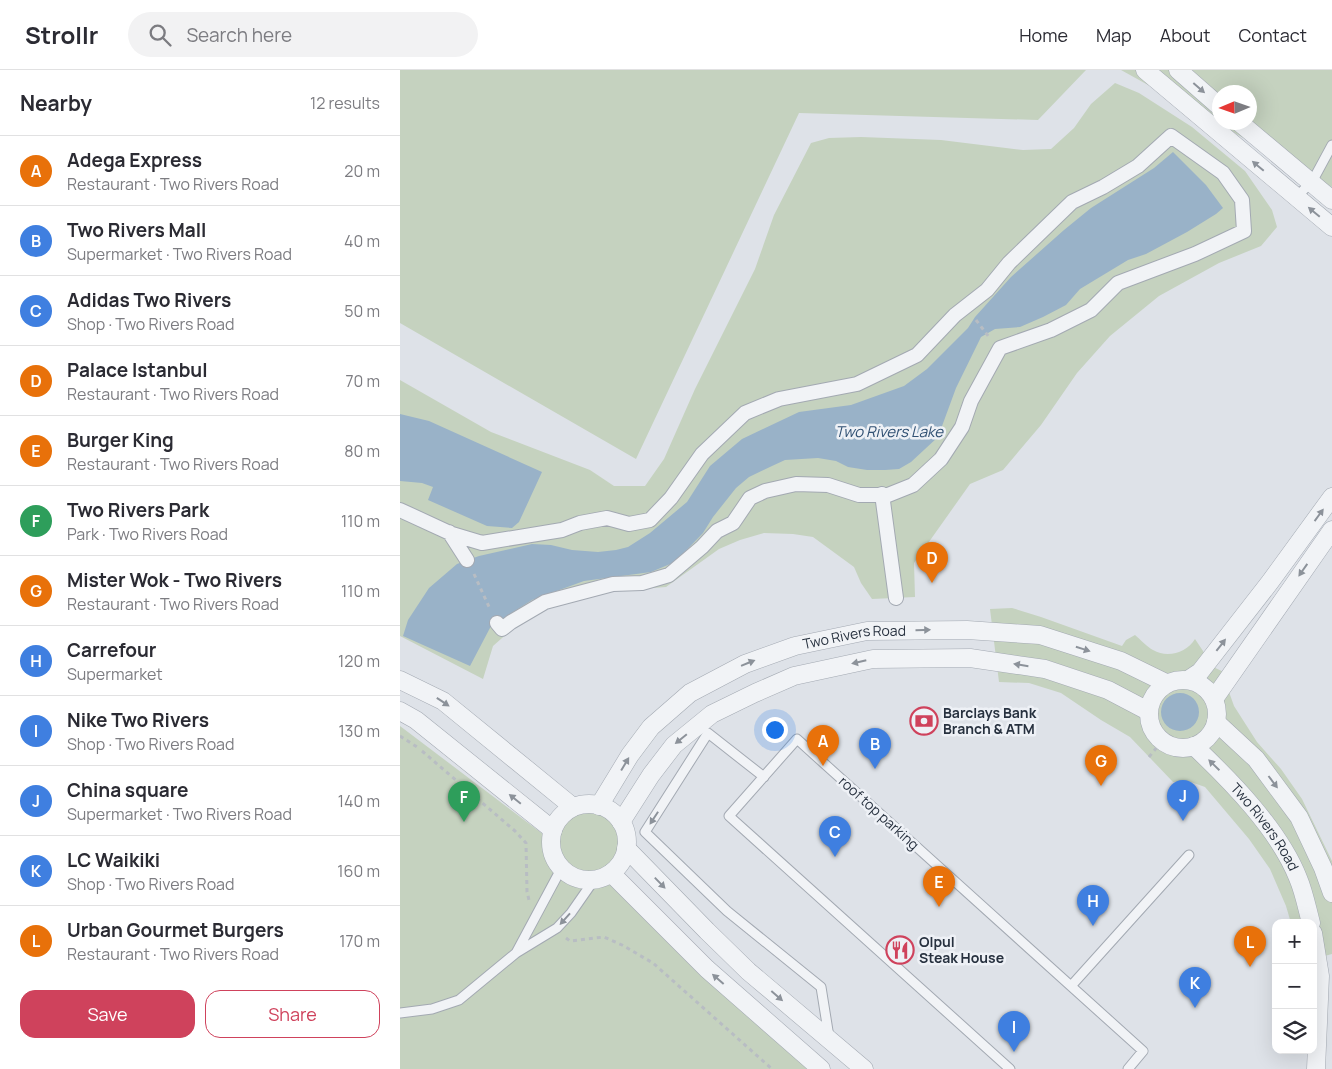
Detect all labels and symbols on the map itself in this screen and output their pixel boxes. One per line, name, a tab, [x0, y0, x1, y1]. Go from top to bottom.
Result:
one-way arrow	[1192, 82, 1205, 93]
north arrow	[1212, 85, 1257, 130]
one-way arrow	[1252, 160, 1265, 171]
one-way arrow	[1308, 207, 1321, 218]
water label: Two Rivers Lake	[835, 421, 944, 442]
one-way arrow	[1314, 508, 1324, 522]
pin: D	[916, 542, 948, 583]
one-way arrow	[1298, 563, 1308, 576]
street label: Two Rivers Road	[801, 621, 906, 653]
one-way arrow	[915, 626, 931, 634]
one-way arrow	[1216, 639, 1227, 652]
one-way arrow	[1076, 645, 1091, 653]
one-way arrow	[852, 658, 867, 666]
one-way arrow	[741, 659, 755, 667]
one-way arrow	[1013, 661, 1029, 669]
one-way arrow	[436, 697, 450, 707]
place label: Barclays Bank Branch & ATM	[943, 703, 1037, 738]
bank icon: Barclays Bank Branch & ATM	[909, 706, 939, 736]
your location	[762, 717, 788, 743]
pin: A	[807, 725, 839, 766]
pin: B	[859, 728, 891, 769]
one-way arrow	[675, 734, 688, 745]
pin: G	[1085, 745, 1117, 786]
one-way arrow	[620, 757, 629, 770]
one-way arrow	[1208, 759, 1220, 771]
street label: roof top parking	[835, 771, 924, 854]
one-way arrow	[1268, 775, 1278, 789]
street label: Two Rivers Road	[1227, 779, 1303, 874]
pin: J	[1167, 780, 1199, 821]
pin: F	[448, 781, 480, 822]
one-way arrow	[508, 794, 521, 805]
one-way arrow	[649, 811, 659, 824]
pin: C	[819, 816, 851, 857]
pin: E	[923, 866, 955, 907]
one-way arrow	[654, 876, 666, 888]
pin: H	[1077, 885, 1109, 926]
one-way arrow	[560, 913, 571, 926]
pin: L	[1234, 926, 1266, 967]
place label: Olpul Steak House	[919, 932, 1004, 967]
restaurant icon: Olpul Steak House	[885, 935, 915, 965]
pin: K	[1179, 967, 1211, 1008]
one-way arrow	[712, 974, 724, 985]
one-way arrow	[770, 990, 783, 1001]
pin: I	[998, 1011, 1030, 1052]

